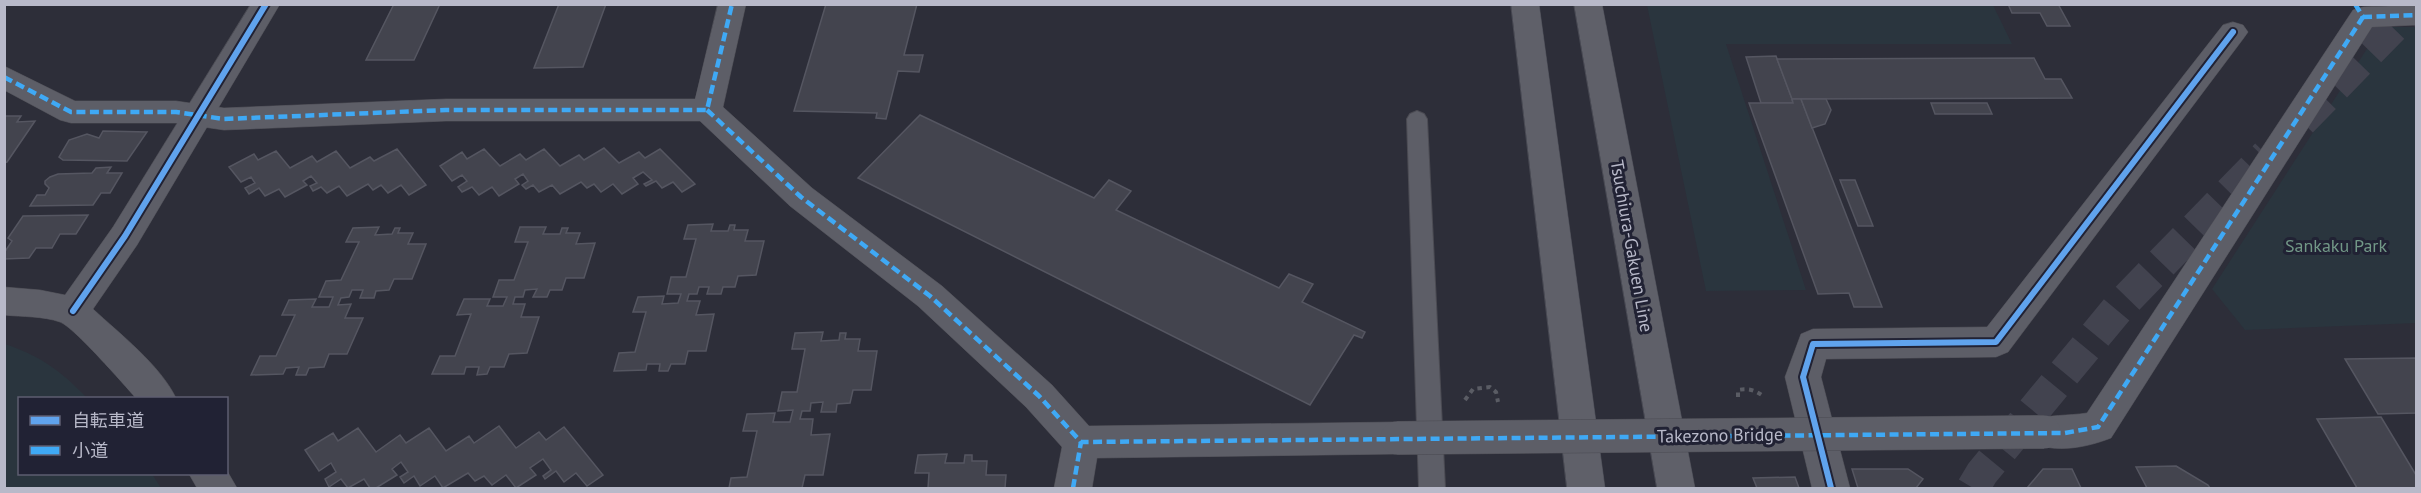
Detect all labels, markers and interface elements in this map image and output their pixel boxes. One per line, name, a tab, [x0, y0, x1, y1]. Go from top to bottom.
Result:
street label: Tsuchiura-Gakuen Line	[1606, 158, 1658, 334]
park label: Sankaku Park	[2285, 234, 2387, 257]
legend	[18, 397, 228, 475]
text: 自転車道	[72, 409, 144, 432]
street label: Takezono Bridge	[1657, 422, 1783, 448]
text: 小道	[72, 439, 108, 462]

